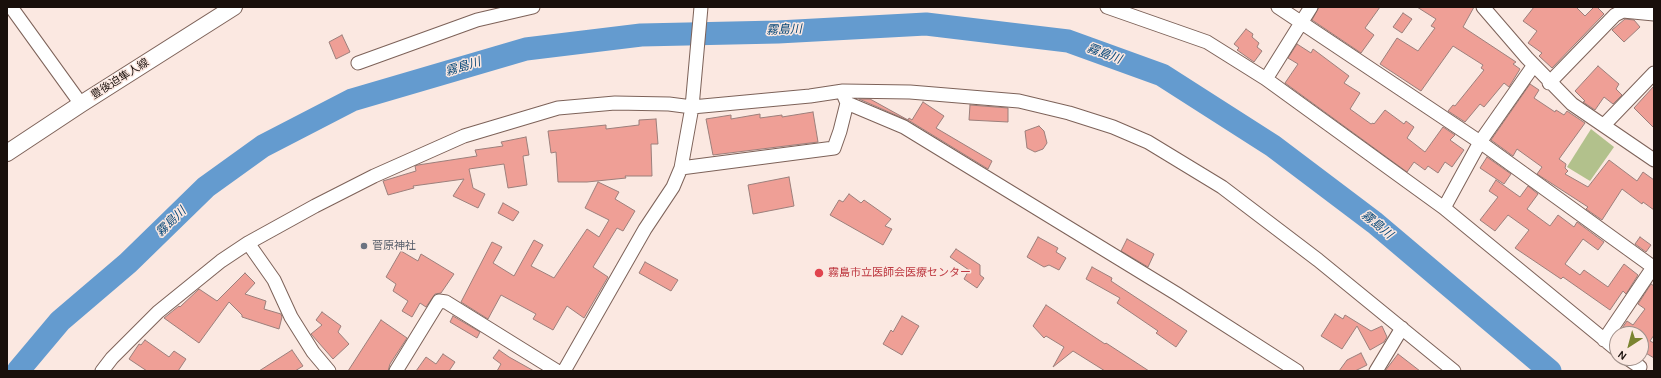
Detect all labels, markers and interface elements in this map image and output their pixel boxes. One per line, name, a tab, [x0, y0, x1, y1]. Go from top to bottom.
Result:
water label: 霧島川	[766, 22, 802, 38]
water label: 霧島川	[1085, 41, 1123, 67]
water label: 霧島川	[444, 55, 482, 79]
street label: 豊後迫隼人線	[89, 56, 151, 102]
water label: 霧島川	[153, 204, 189, 240]
water label: 霧島川	[1358, 208, 1396, 242]
place label: 菅原神社	[372, 239, 416, 253]
marker: 菅原神社	[359, 241, 369, 251]
place label: 霧島市立医師会医療センター	[828, 266, 971, 280]
marker: 霧島市立医師会医療センター	[813, 267, 825, 279]
north arrow	[1609, 326, 1649, 366]
text: N	[1615, 348, 1629, 363]

